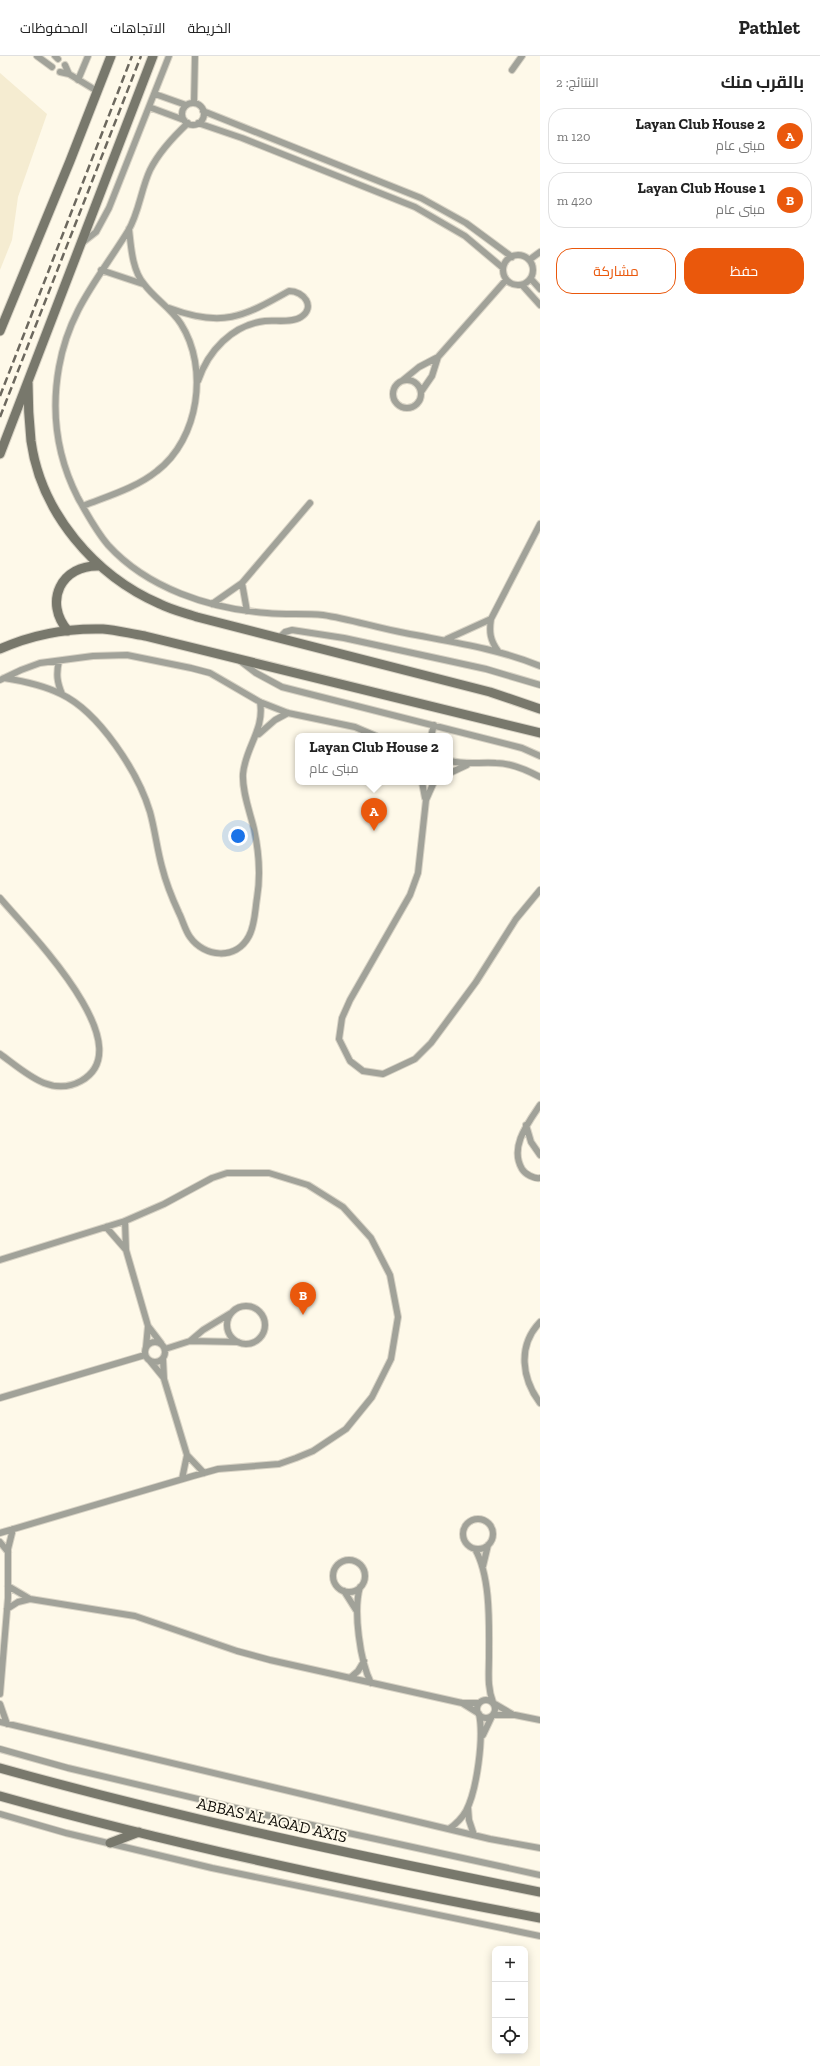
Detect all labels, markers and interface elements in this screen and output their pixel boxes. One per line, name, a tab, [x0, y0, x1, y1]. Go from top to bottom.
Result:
text: Pathlet	[738, 16, 800, 39]
text: المحفوظات	[20, 20, 88, 37]
text: الاتجاهات	[110, 20, 166, 37]
text: الخريطة	[188, 20, 231, 37]
text: بالقرب منك	[721, 72, 804, 92]
text: النتائج: 2	[556, 75, 599, 90]
text: Layan Club House 2	[636, 115, 765, 133]
text: 120 m	[557, 129, 590, 144]
text: A	[786, 129, 794, 144]
text: مبنى عام	[716, 138, 765, 153]
text: Layan Club House 1	[638, 179, 765, 197]
text: 420 m	[557, 193, 592, 208]
text: B	[786, 193, 794, 208]
text: مبنى عام	[716, 202, 765, 217]
button: مشاركة	[556, 248, 676, 294]
button: حفظ	[684, 248, 804, 294]
popup	[295, 733, 453, 785]
text: Layan Club House 2	[309, 738, 439, 756]
text: مبنى عام	[309, 761, 359, 776]
pin: A	[361, 798, 387, 831]
your location	[228, 826, 248, 846]
pin: B	[290, 1282, 316, 1315]
street label: ABBAS AL AQAD AXIS	[195, 1793, 349, 1847]
map controls	[492, 1946, 528, 2054]
button: +	[492, 1946, 528, 1982]
button: −	[492, 1982, 528, 2018]
button: locate	[492, 2018, 528, 2054]

